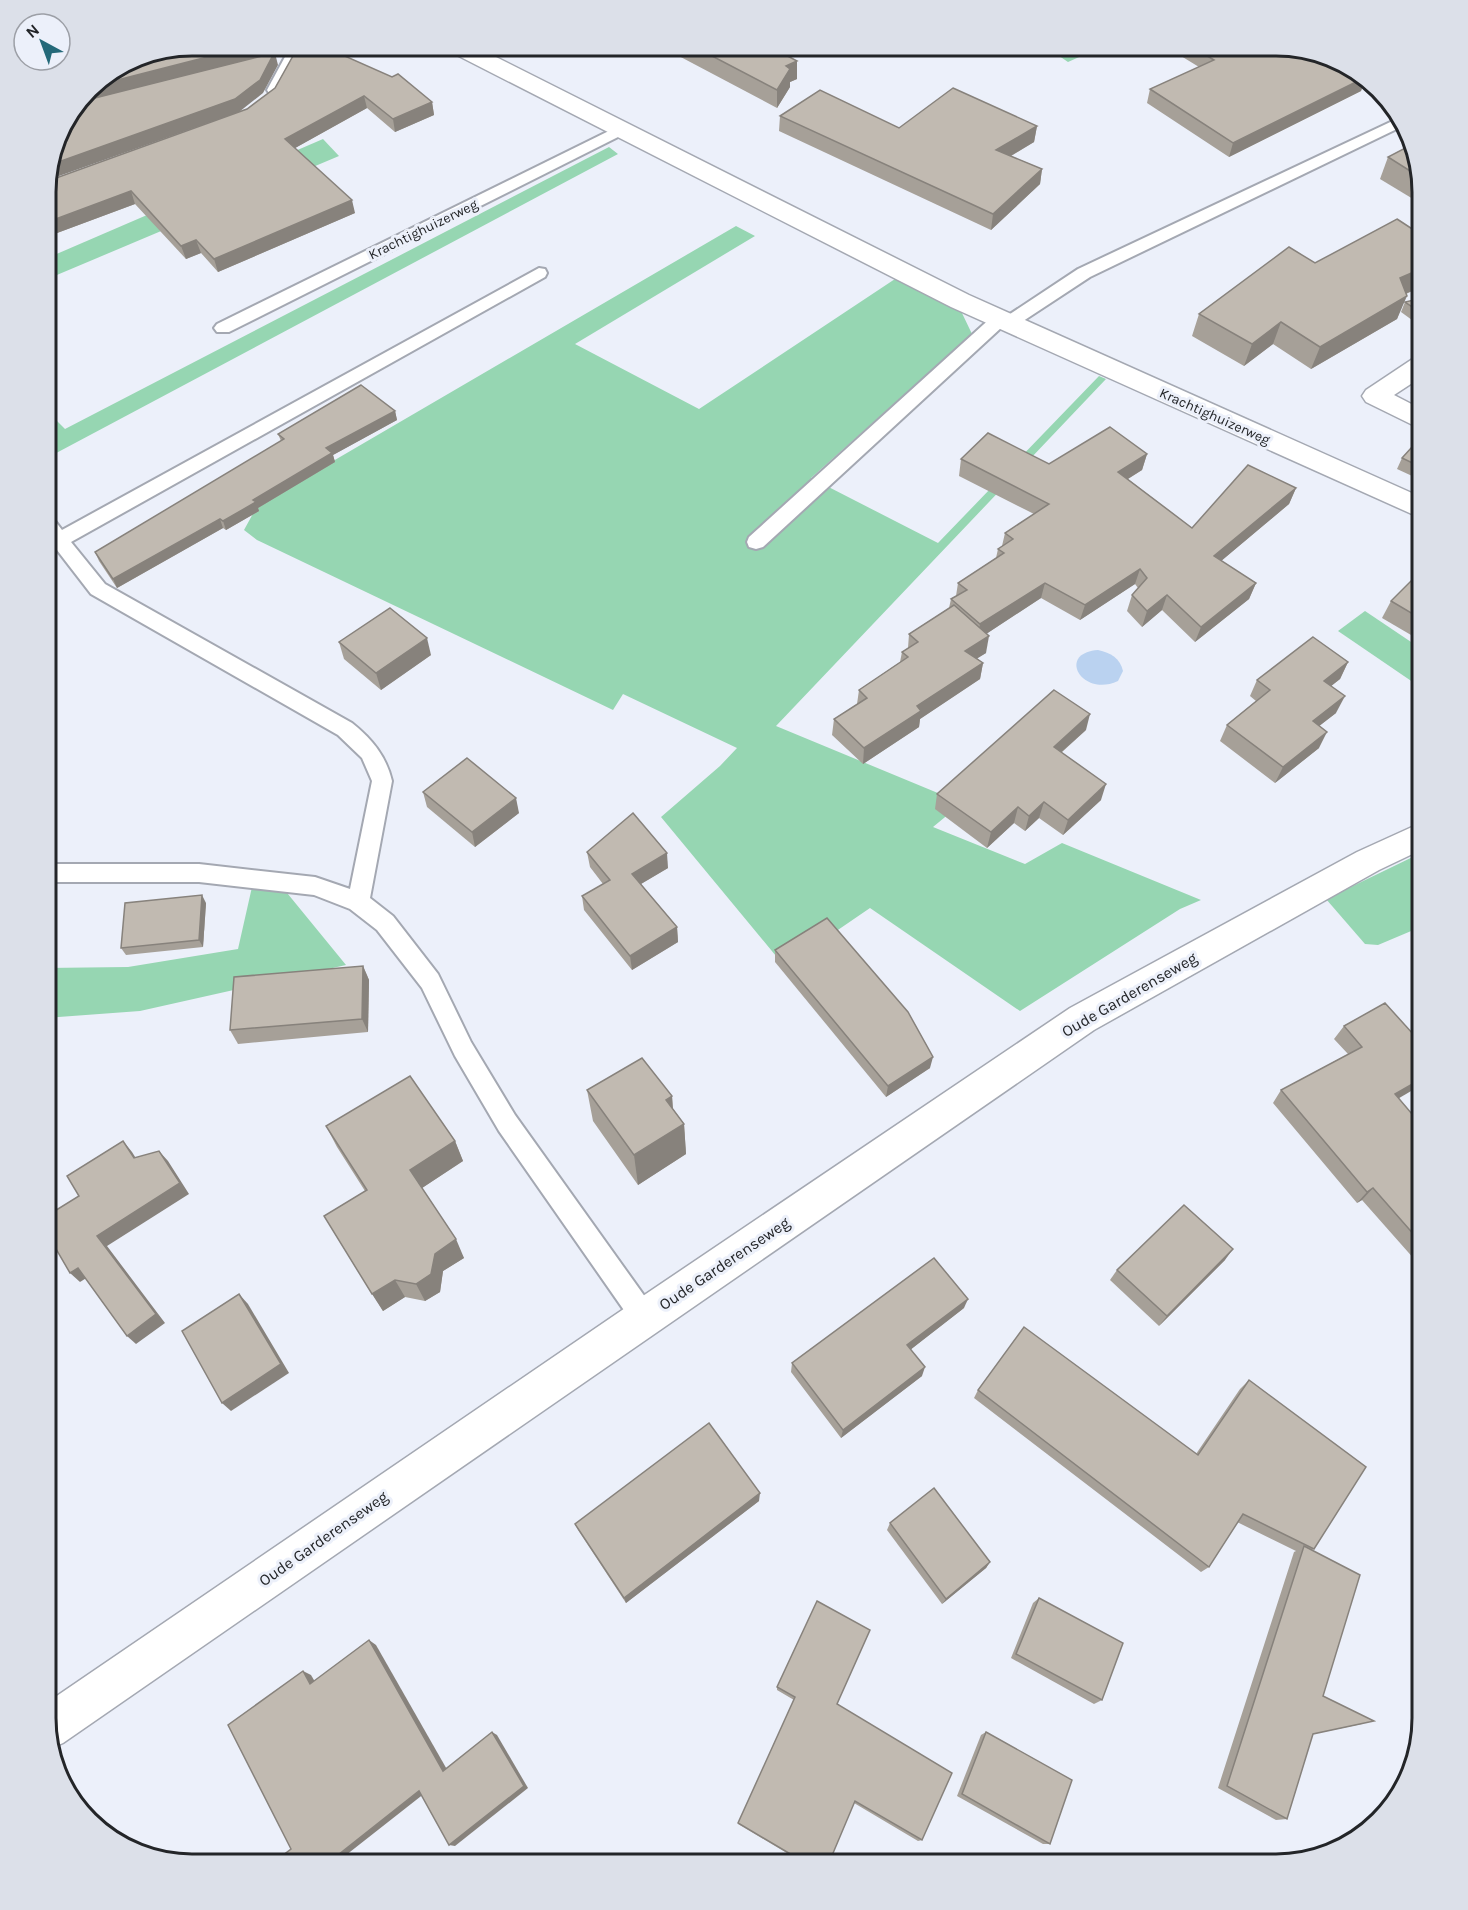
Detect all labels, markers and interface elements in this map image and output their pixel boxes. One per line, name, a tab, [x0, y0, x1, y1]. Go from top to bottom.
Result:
north arrow	[12, 12, 72, 72]
text: N	[22, 20, 43, 42]
street label: Krachtighuizerweg	[366, 196, 481, 263]
street label: Krachtighuizerweg	[1157, 384, 1273, 449]
street label: Oude Garderenseweg	[1058, 948, 1200, 1041]
street label: Oude Garderenseweg	[655, 1213, 793, 1314]
street label: Oude Garderenseweg	[255, 1487, 391, 1590]

